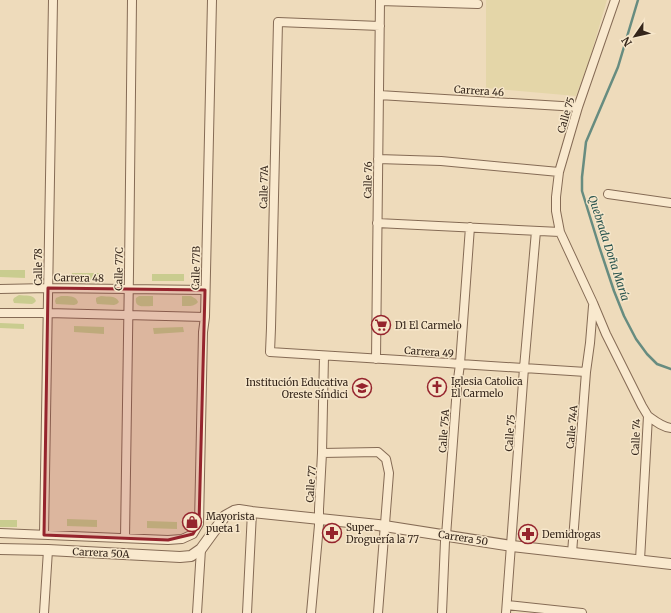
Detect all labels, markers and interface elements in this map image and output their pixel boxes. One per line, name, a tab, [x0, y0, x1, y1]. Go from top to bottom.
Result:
north arrow	[615, 16, 655, 56]
text: N	[618, 34, 635, 49]
street label: Carrera 46	[453, 83, 505, 99]
street label: Calle 75	[554, 95, 578, 135]
street label: Calle 76	[361, 161, 375, 199]
street label: Calle 77A	[257, 164, 271, 209]
water label: Quebrada Doña María	[585, 193, 633, 303]
street label: Calle 77B	[189, 246, 203, 290]
street label: Calle 77C	[112, 247, 126, 291]
street label: Calle 78	[32, 248, 45, 286]
street label: Carrera 48	[54, 271, 104, 285]
supermarket icon: D1 El Carmelo	[370, 314, 392, 336]
place label: D1 El Carmelo	[395, 319, 462, 332]
street label: Carrera 49	[404, 344, 454, 360]
place label: Iglesia Catolica El Carmelo	[451, 375, 523, 400]
place label: Institución Educativa Oreste Síndici	[246, 376, 349, 401]
church icon: Iglesia Catolica El Carmelo	[426, 376, 448, 398]
school or university icon: Institución Educativa Oreste Síndici	[351, 377, 373, 399]
street label: Calle 74A	[564, 404, 580, 449]
street label: Calle 75A	[436, 408, 452, 453]
street label: Calle 75	[502, 414, 518, 452]
street label: Calle 74	[629, 418, 643, 456]
street label: Calle 77	[303, 465, 319, 503]
place label: Mayorista pueta 1	[206, 510, 255, 535]
shop icon: Mayorista pueta 1	[181, 511, 203, 533]
place label: Super Droguería la 77	[346, 521, 419, 546]
pharmacy icon: Super Droguería la 77	[321, 522, 343, 544]
pharmacy icon: Demidrogas	[517, 523, 539, 545]
street label: Carrera 50	[437, 528, 489, 548]
place label: Demidrogas	[542, 528, 601, 541]
street label: Carrera 50A	[72, 545, 131, 561]

